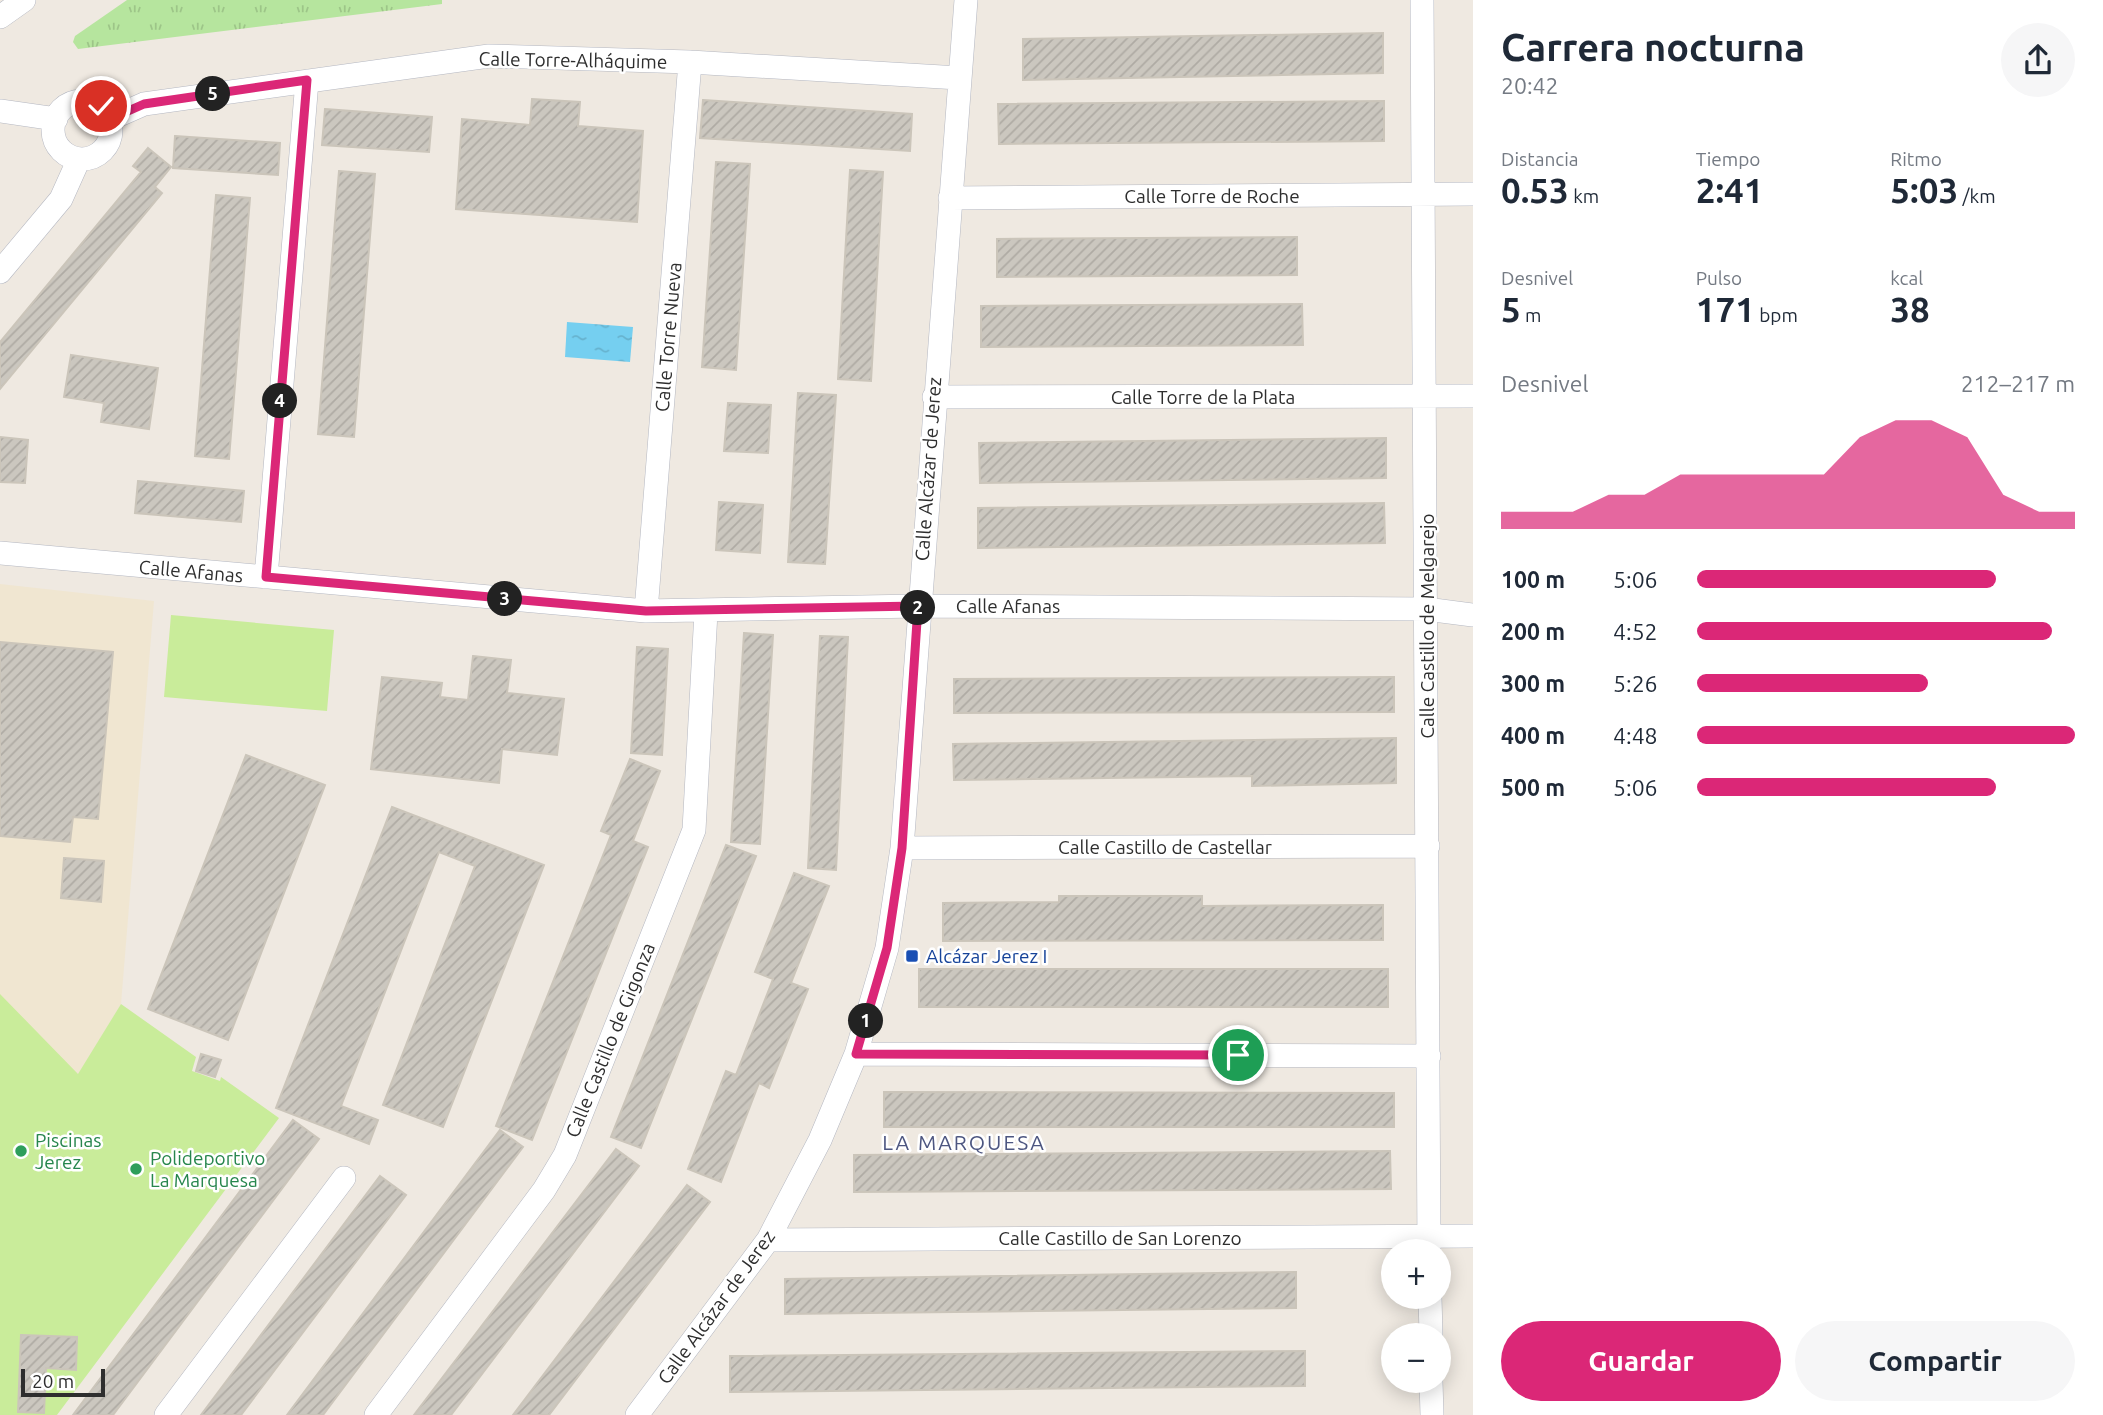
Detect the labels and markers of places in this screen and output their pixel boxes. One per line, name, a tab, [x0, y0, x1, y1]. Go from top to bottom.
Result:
pin	[71, 76, 131, 136]
pin: 5	[196, 76, 230, 112]
pin: 4	[262, 384, 298, 418]
pin: 3	[488, 582, 522, 616]
pin: 2	[900, 590, 936, 626]
place label: Alcázar Jerez I	[926, 945, 1047, 967]
marker: Alcázar Jerez I	[904, 948, 920, 964]
pin: 1	[848, 1004, 884, 1038]
pin	[1208, 1025, 1268, 1085]
place label: Piscinas Jerez	[35, 1129, 102, 1173]
marker: Piscinas Jerez	[13, 1143, 29, 1159]
place label: Polideportivo La Marquesa	[150, 1147, 265, 1191]
marker: Polideportivo La Marquesa	[128, 1161, 144, 1177]

